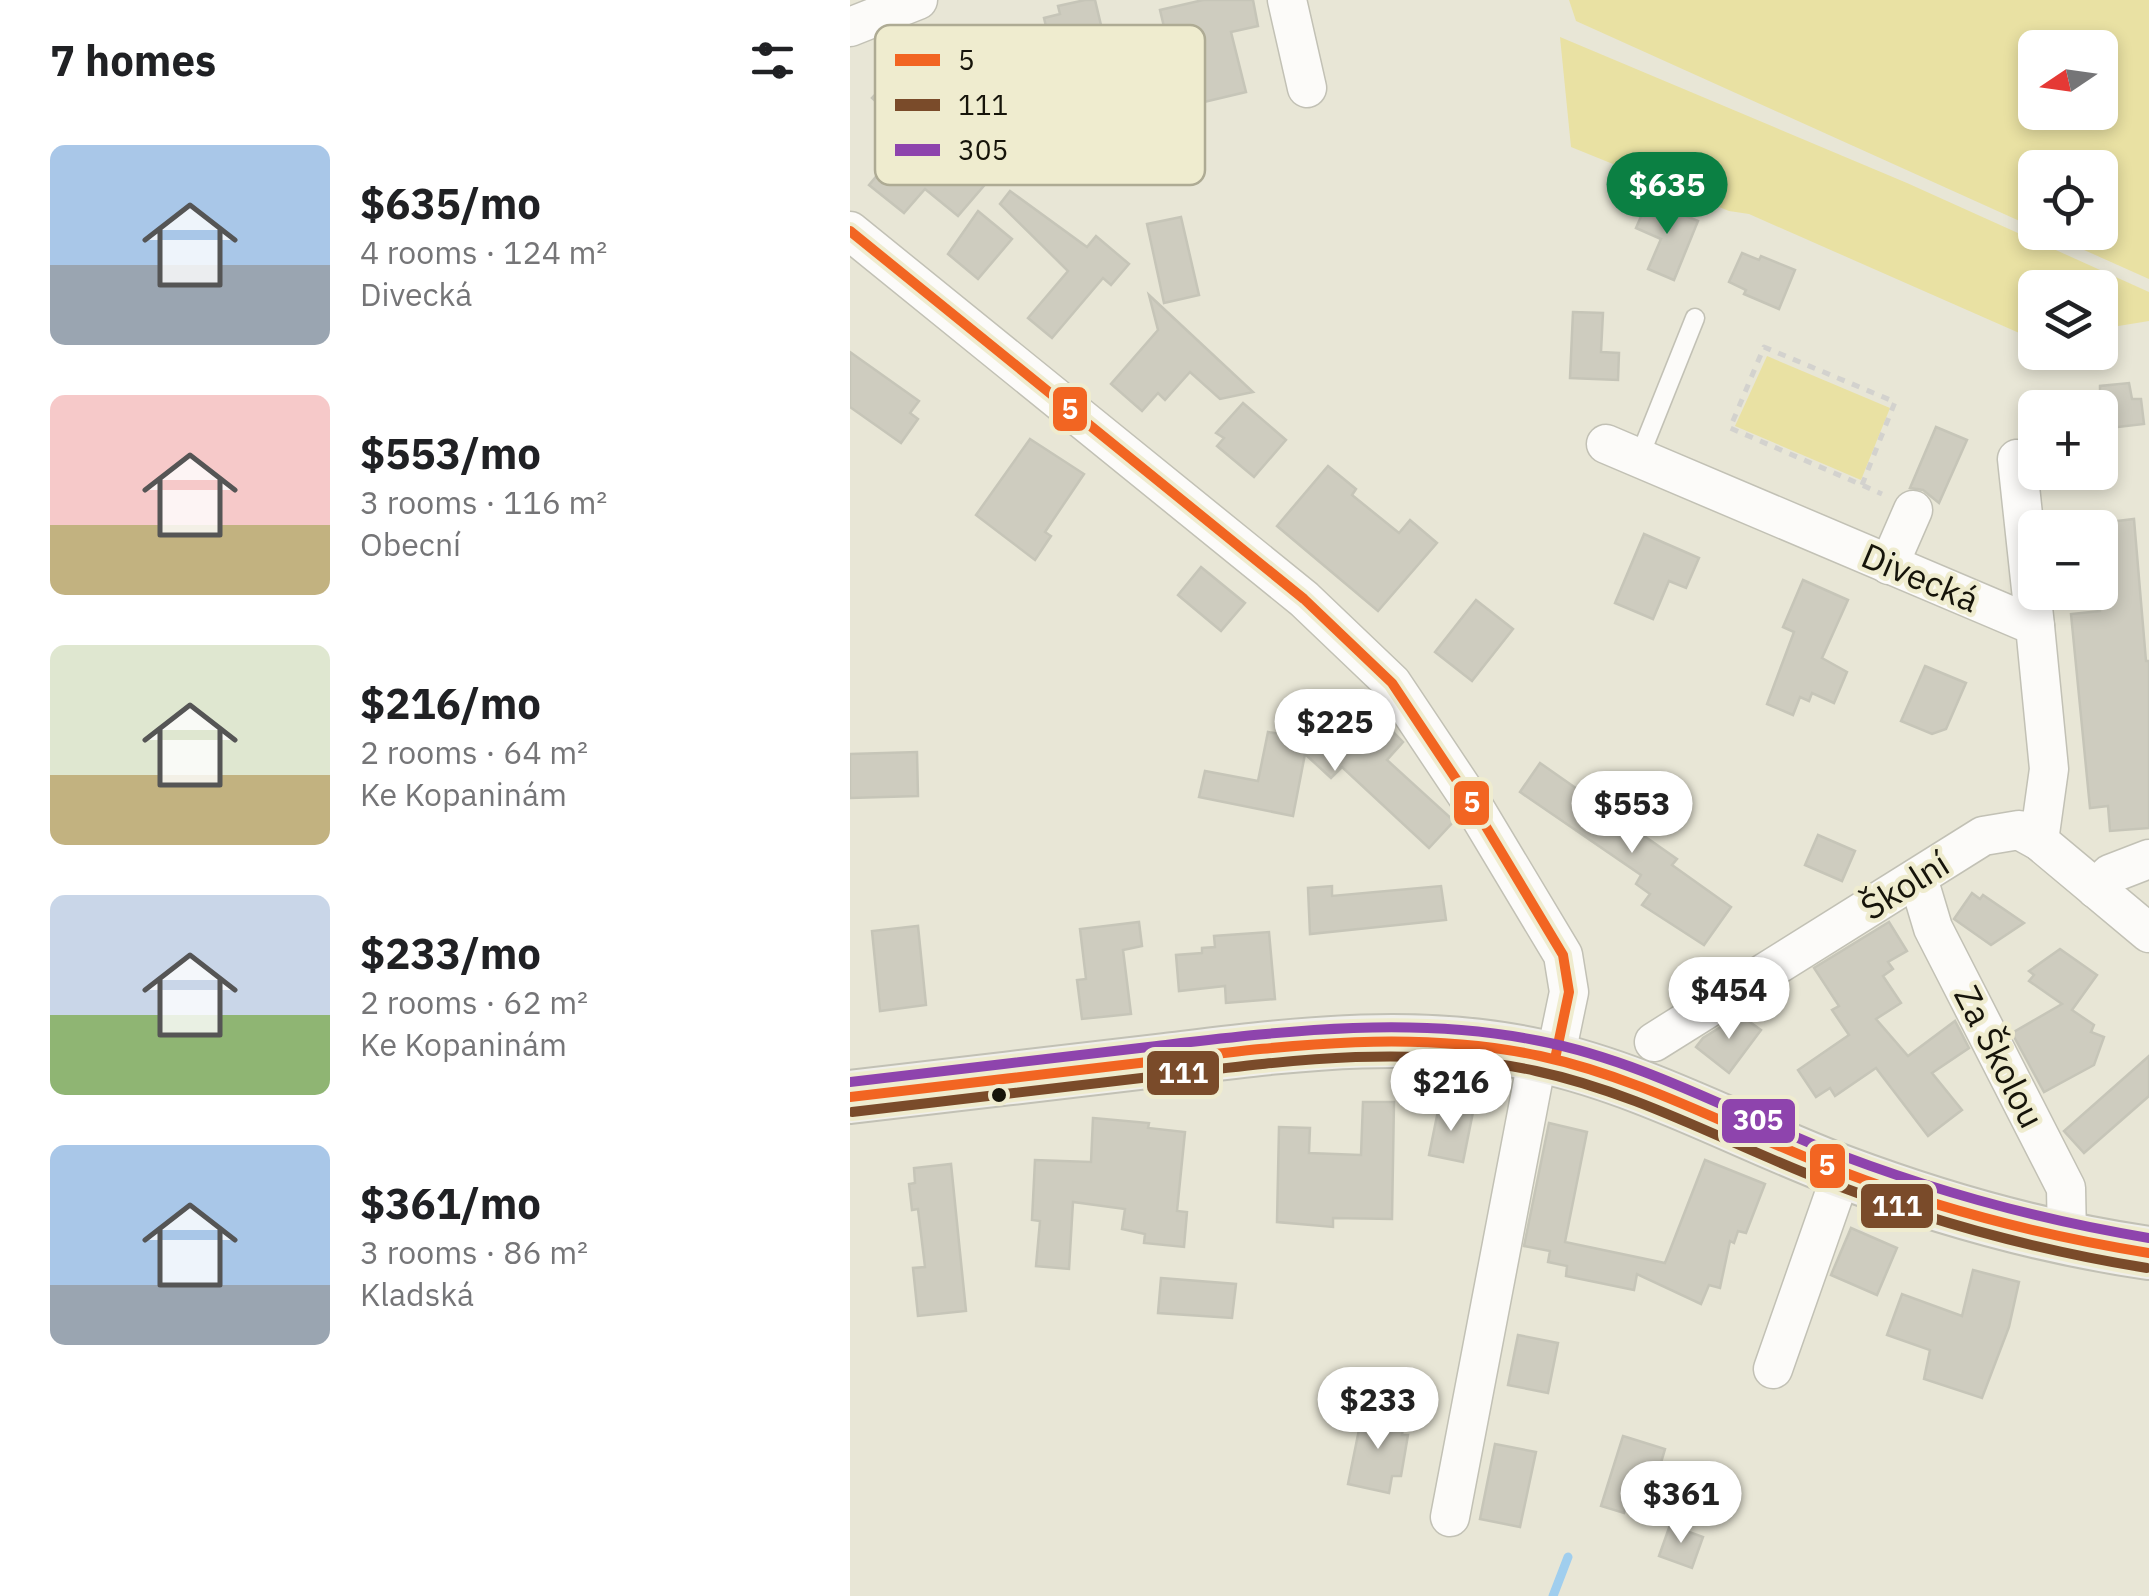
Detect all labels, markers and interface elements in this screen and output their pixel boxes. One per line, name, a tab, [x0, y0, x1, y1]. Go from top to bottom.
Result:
legend	[875, 25, 1205, 185]
north arrow	[2018, 30, 2118, 130]
map controls	[2018, 30, 2118, 610]
text: 7 homes	[50, 33, 216, 88]
icon: filters	[745, 33, 800, 88]
text: 5	[958, 41, 975, 78]
text: 111	[958, 86, 1008, 123]
text: 305	[958, 131, 1008, 168]
button: locate	[2018, 150, 2118, 250]
pin: $635	[1608, 152, 1726, 237]
text: $635	[1629, 163, 1705, 205]
text: $635/mo	[360, 176, 541, 231]
icon: home	[130, 185, 250, 305]
text: 4 rooms · 124 m²	[360, 231, 607, 273]
button: layers	[2018, 270, 2118, 370]
text: Divecká	[360, 273, 472, 315]
line badge: 5	[1051, 385, 1089, 433]
text: 5	[1062, 390, 1078, 427]
button: +	[2018, 390, 2118, 490]
text: $553/mo	[360, 426, 541, 481]
icon: home	[130, 435, 250, 555]
text: 3 rooms · 116 m²	[360, 481, 607, 523]
button: −	[2018, 510, 2118, 610]
text: Obecní	[360, 523, 461, 565]
street label: Divecká	[1855, 532, 1986, 622]
text: $216/mo	[360, 676, 541, 731]
icon: home	[130, 685, 250, 805]
pin: $225	[1276, 689, 1394, 774]
text: $225	[1297, 700, 1373, 742]
text: 2 rooms · 64 m²	[360, 731, 588, 773]
pin: $553	[1573, 771, 1691, 856]
text: Ke Kopaninám	[360, 773, 567, 815]
line badge: 5	[1452, 779, 1491, 827]
text: $553	[1594, 782, 1670, 824]
text: 5	[1464, 783, 1480, 820]
street label: Školní	[1852, 840, 1958, 930]
text: $233/mo	[360, 926, 541, 981]
icon: home	[130, 935, 250, 1055]
pin: $454	[1670, 957, 1788, 1042]
text: $454	[1691, 968, 1767, 1010]
street label: Za Školou	[1944, 977, 2055, 1136]
text: 2 rooms · 62 m²	[360, 981, 588, 1023]
text: Ke Kopaninám	[360, 1023, 567, 1065]
line badge: 111	[1145, 1049, 1221, 1097]
pin: $216	[1392, 1049, 1510, 1134]
text: 111	[1158, 1054, 1208, 1091]
text: $216	[1413, 1060, 1489, 1102]
unlabelled marker	[989, 1085, 1009, 1105]
line badge: 305	[1720, 1097, 1797, 1145]
text: 305	[1733, 1101, 1783, 1138]
line badge: 5	[1808, 1142, 1847, 1190]
text: 5	[1819, 1146, 1835, 1183]
text: $361/mo	[360, 1176, 541, 1231]
line badge: 111	[1859, 1182, 1935, 1230]
icon: home	[130, 1185, 250, 1305]
text: 111	[1872, 1187, 1922, 1224]
text: 3 rooms · 86 m²	[360, 1231, 588, 1273]
text: Kladská	[360, 1273, 474, 1315]
pin: $233	[1319, 1367, 1437, 1452]
text: $233	[1340, 1378, 1416, 1420]
pin: $361	[1622, 1461, 1740, 1546]
text: $361	[1643, 1472, 1719, 1514]

